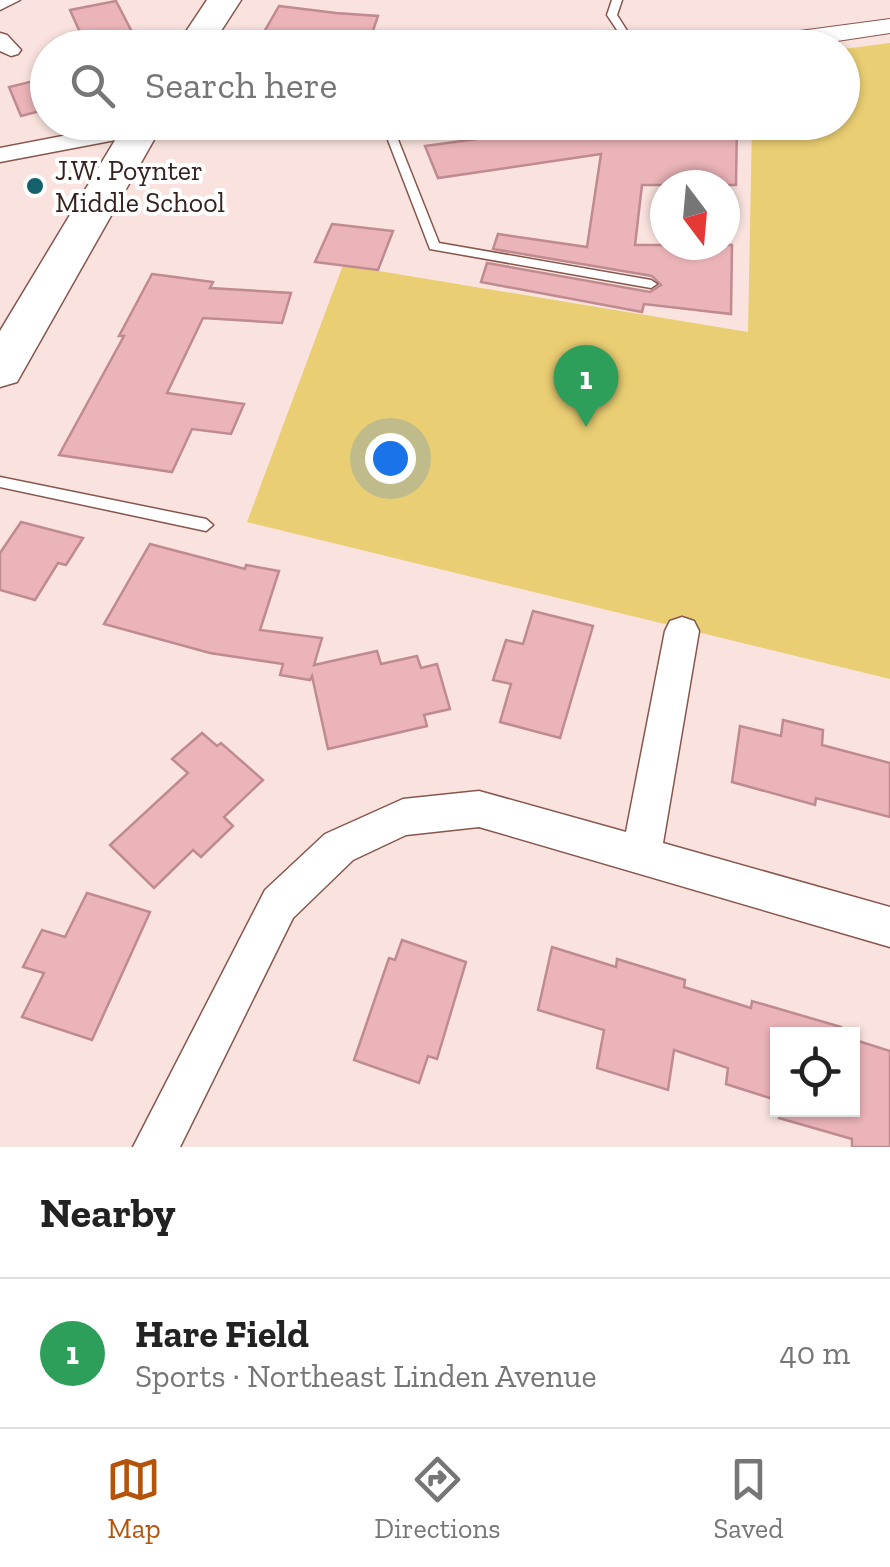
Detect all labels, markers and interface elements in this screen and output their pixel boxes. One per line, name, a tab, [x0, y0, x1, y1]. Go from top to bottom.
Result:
search box	[30, 30, 860, 140]
icon: search	[65, 58, 120, 113]
text: Search here	[145, 62, 337, 108]
place label: J.W. Poynter Middle School	[55, 154, 225, 219]
north arrow	[650, 170, 740, 260]
marker: J.W. Poynter Middle School	[24, 175, 46, 197]
pin: 1	[554, 344, 618, 427]
your location	[365, 433, 416, 484]
map controls	[770, 1027, 860, 1117]
button: locate	[770, 1027, 860, 1117]
text: Nearby	[40, 1187, 176, 1238]
text: Hare Field	[135, 1311, 309, 1357]
text: 1	[66, 1334, 79, 1372]
text: 40 m	[779, 1334, 850, 1372]
text: Sports · Northeast Linden Avenue	[135, 1357, 597, 1395]
tab: Map	[106, 1452, 161, 1545]
tab: Directions	[374, 1452, 501, 1545]
tab: Saved	[713, 1452, 784, 1545]

